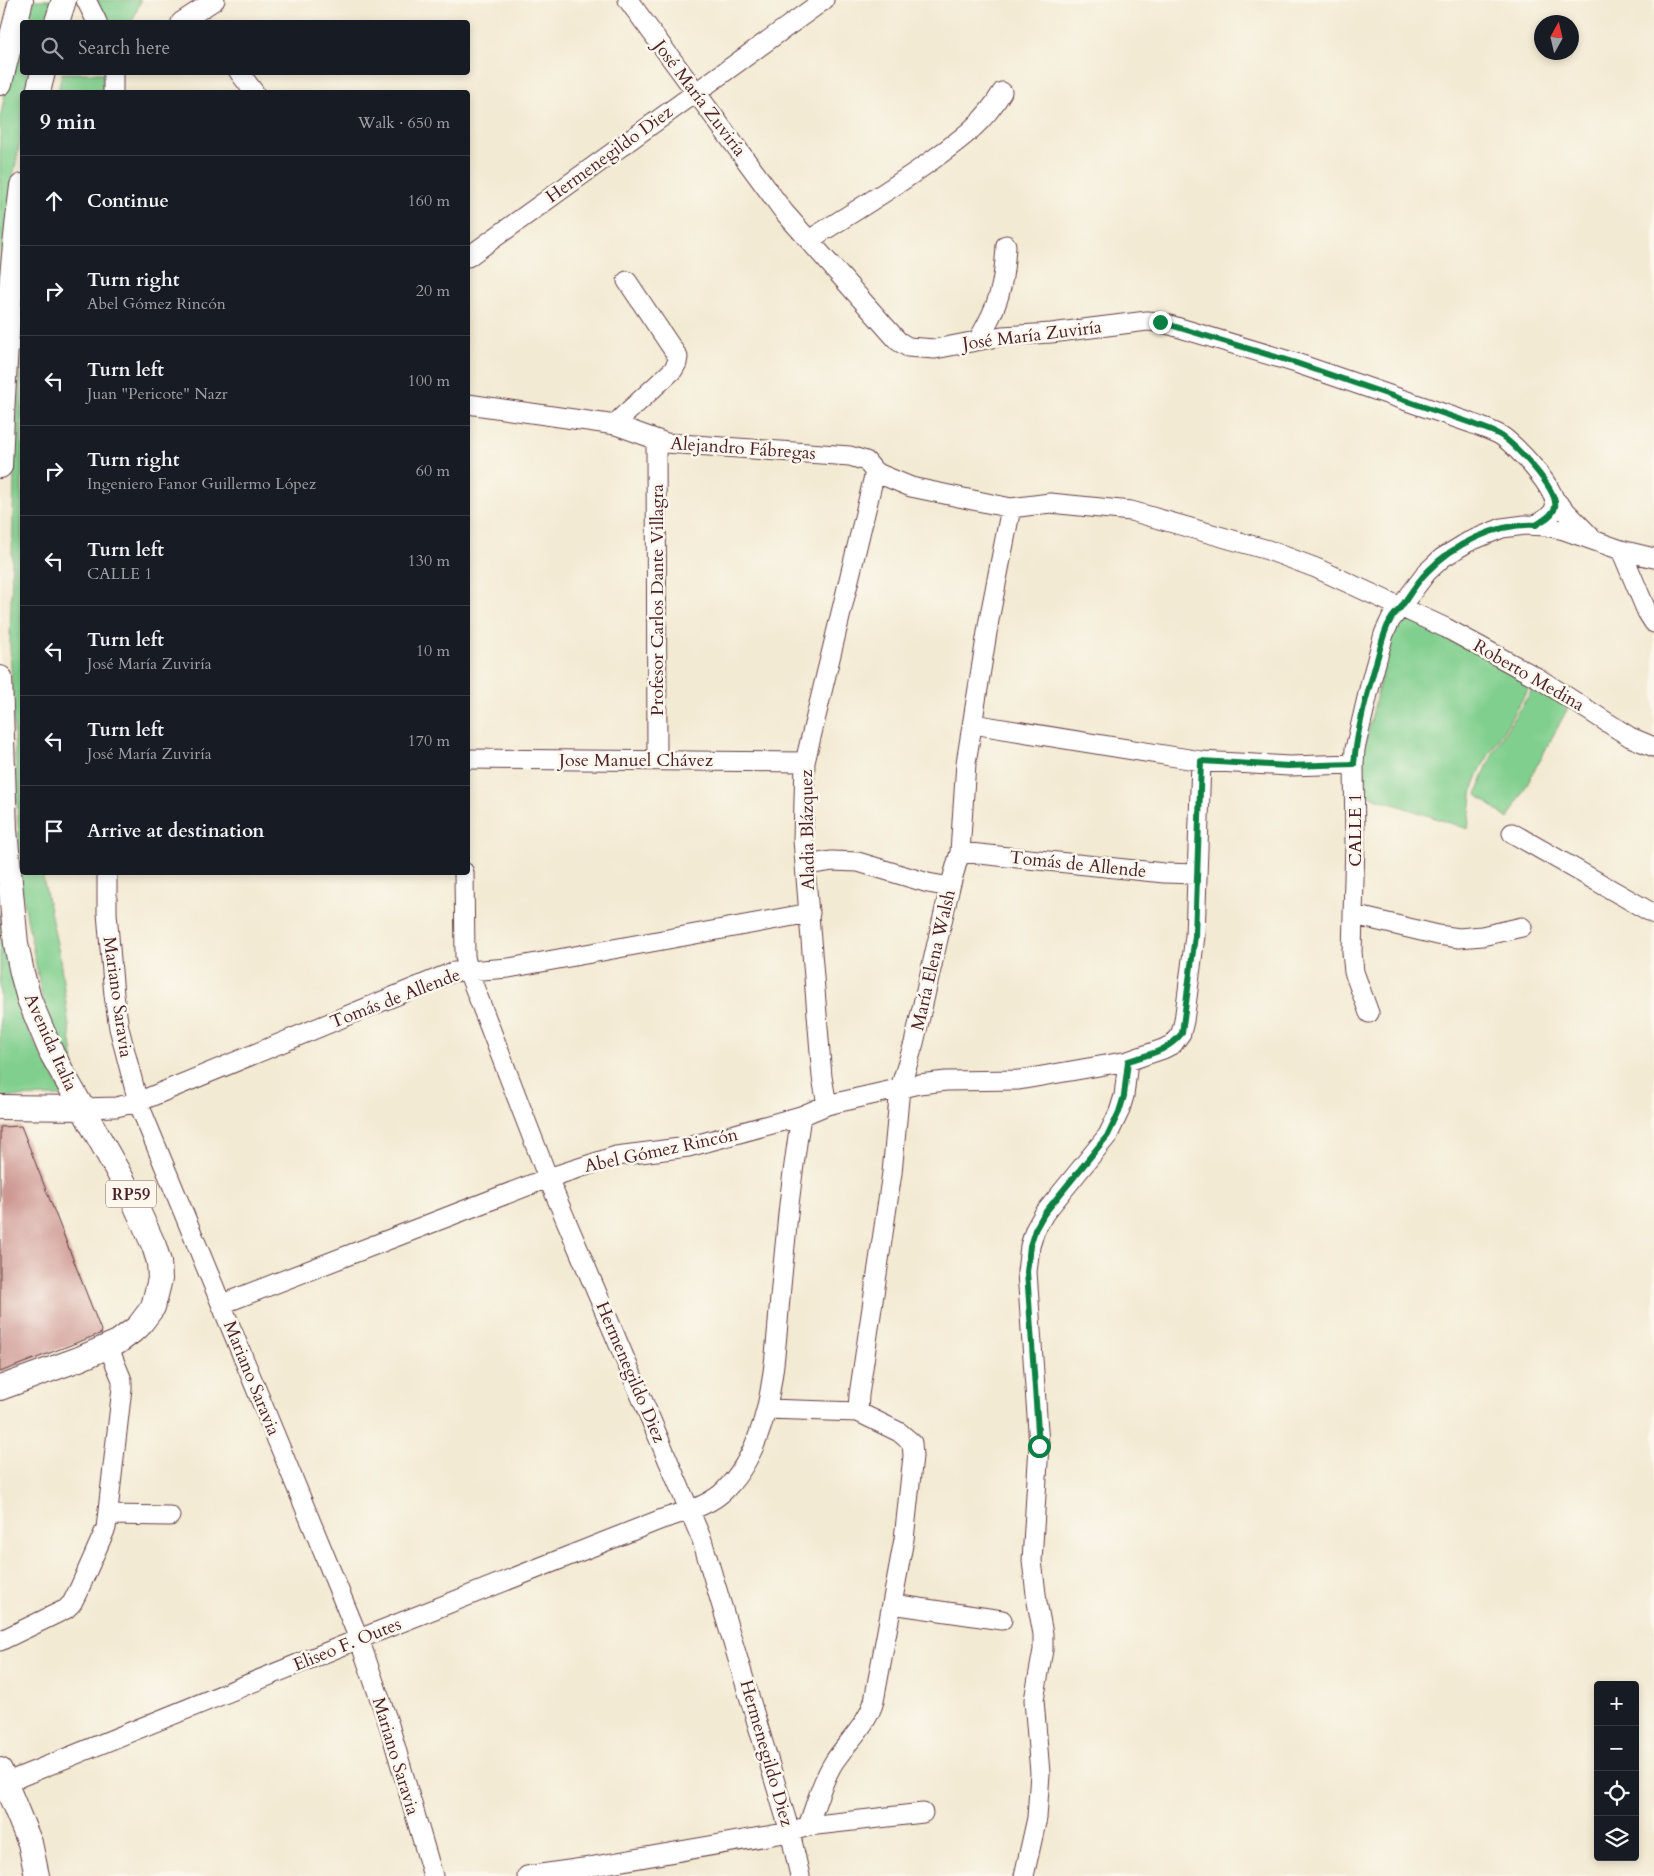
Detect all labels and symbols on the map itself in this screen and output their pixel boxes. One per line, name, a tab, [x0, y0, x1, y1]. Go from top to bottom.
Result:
north arrow	[1534, 15, 1579, 60]
street label: José María Zuviría	[646, 32, 752, 162]
street label: Hermenegildo Diez	[541, 100, 678, 209]
route end	[1149, 311, 1172, 334]
street label: José María Zuviría	[958, 315, 1103, 357]
street label: Alejandro Fábregas	[669, 431, 816, 466]
street label: Profesor Carlos Dante Villagra	[645, 484, 670, 716]
street label: Roberto Medina	[1469, 633, 1589, 718]
street label: Jose Manuel Chávez	[556, 748, 713, 773]
street label: Aladia Blázquez	[794, 769, 821, 891]
street label: CALLE 1	[1343, 793, 1368, 867]
street label: Tomás de Allende	[1008, 845, 1148, 884]
street label: María Elena Walsh	[905, 887, 962, 1033]
street label: Mariano Saravia	[97, 935, 138, 1059]
street label: Tomás de Allende	[327, 962, 464, 1035]
street label: Avenida Italia	[18, 989, 83, 1095]
street label: Abel Gómez Rincón	[582, 1122, 741, 1179]
road number: RP59	[106, 1180, 156, 1208]
street label: Hermenegildo Diez	[589, 1298, 672, 1447]
street label: Mariano Saravia	[217, 1317, 286, 1440]
route start	[1028, 1435, 1051, 1458]
street label: Eliseo F. Outes	[289, 1611, 405, 1677]
street label: Hermenegildo Diez	[734, 1677, 799, 1829]
street label: Mariano Saravia	[366, 1694, 425, 1818]

